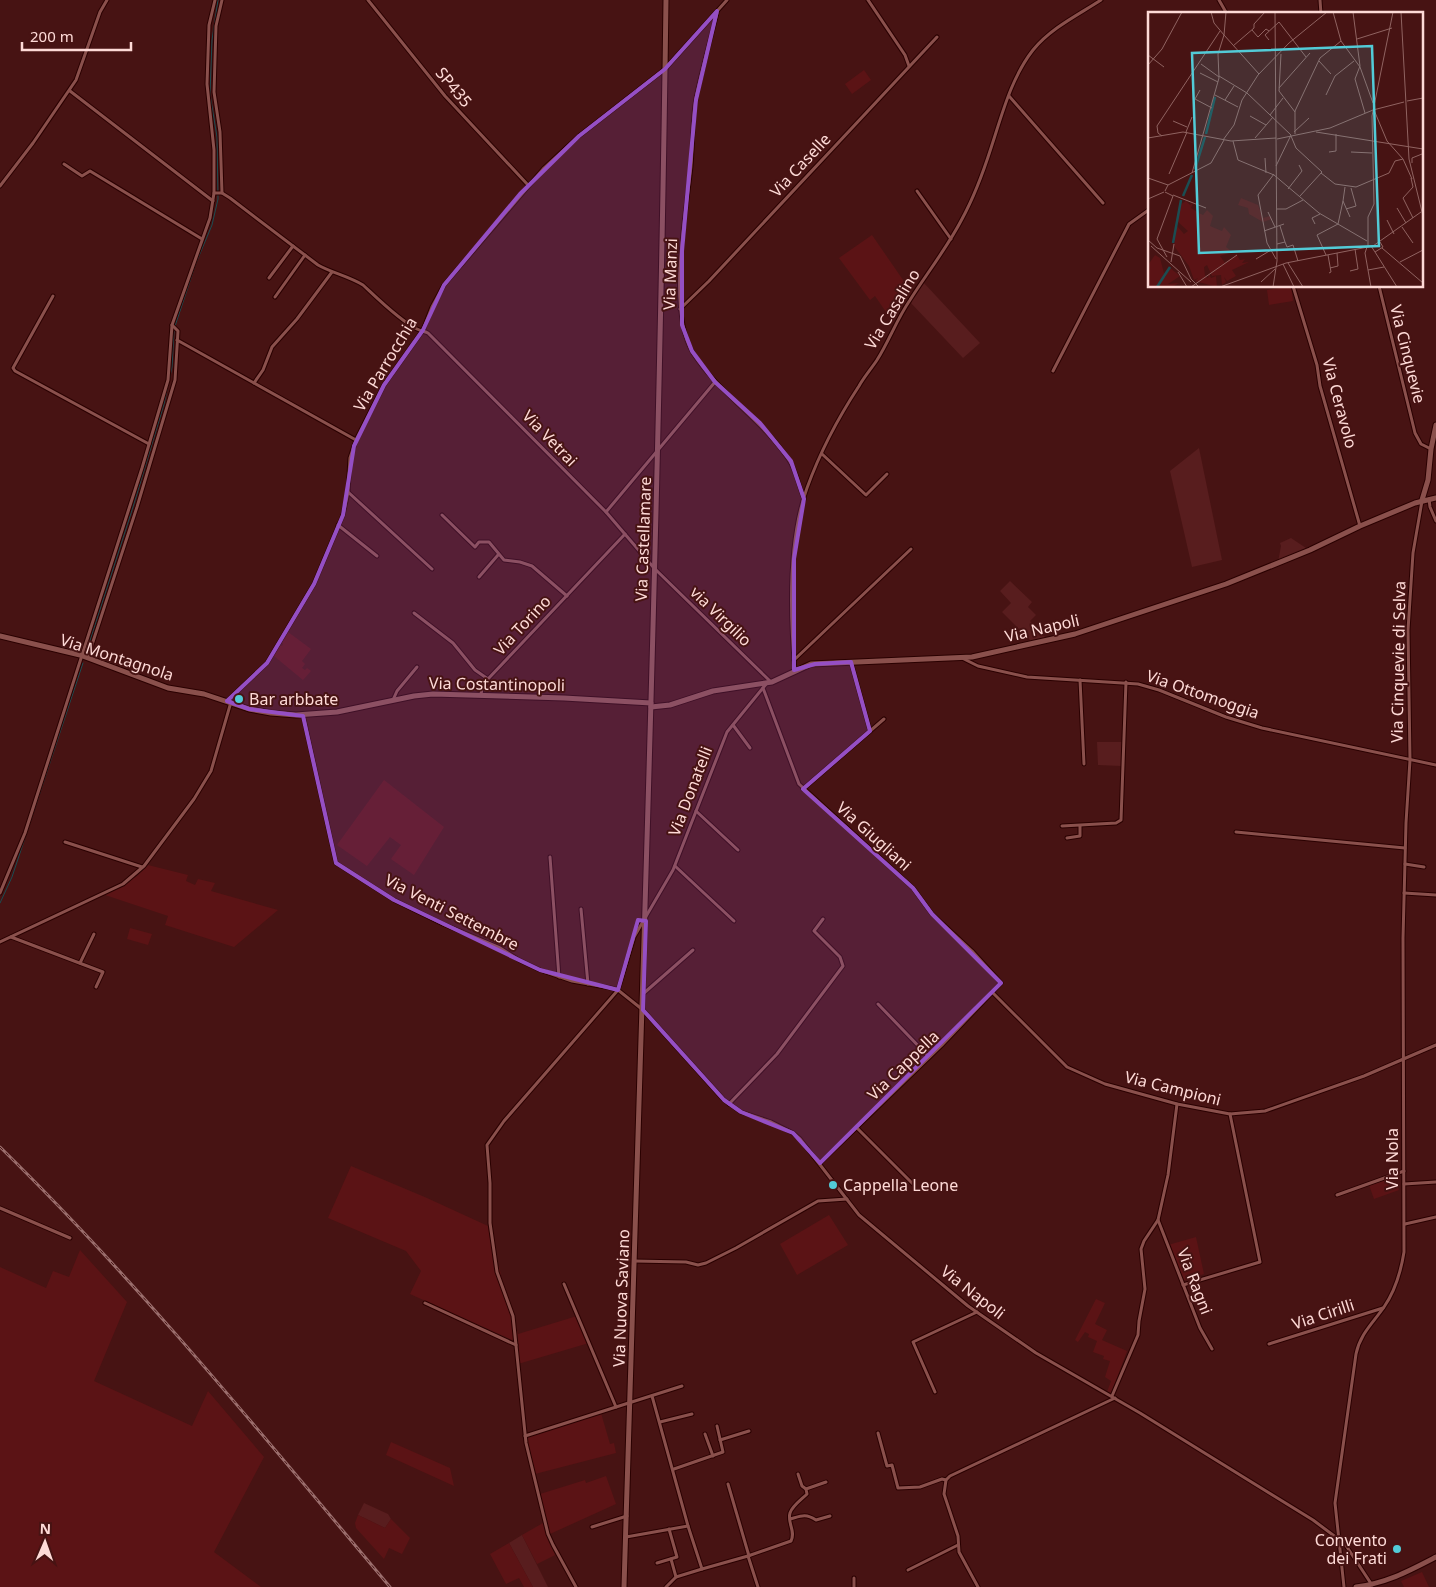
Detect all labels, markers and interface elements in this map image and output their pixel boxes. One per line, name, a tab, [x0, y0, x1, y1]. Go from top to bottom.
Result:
inset map	[1148, 12, 1424, 288]
scale bar	[22, 20, 131, 52]
text: 200 m	[30, 26, 74, 46]
street label: SP435	[431, 62, 477, 112]
street label: Via Caselle	[765, 128, 835, 202]
street label: Via Manzi	[658, 238, 682, 310]
street label: Via Casalino	[859, 265, 925, 353]
street label: Via Cinquevie	[1385, 302, 1431, 406]
street label: Via Parrocchia	[348, 313, 422, 415]
street label: Via Ceravolo	[1317, 355, 1363, 451]
street label: Via Vetrai	[518, 405, 582, 471]
street label: Via Castellamare	[630, 476, 656, 602]
street label: via Virgilio	[685, 581, 757, 651]
street label: Via Cinquevie di Selva	[1386, 581, 1410, 743]
street label: Via Torino	[489, 590, 555, 660]
street label: Via Napoli	[1003, 609, 1081, 647]
street label: Via Montagnola	[57, 628, 177, 686]
street label: Via Ottomoggia	[1144, 664, 1262, 724]
street label: Via Costantinopoli	[429, 672, 565, 696]
place label: Bar arbbate	[249, 688, 338, 710]
marker: Bar arbbate	[233, 693, 245, 705]
street label: Via Donatelli	[663, 743, 717, 839]
street label: Via Giugliani	[832, 797, 916, 875]
street label: Via Venti Settembre	[381, 869, 523, 955]
street label: Via Cappella	[862, 1025, 944, 1105]
street label: Via Campioni	[1123, 1065, 1223, 1111]
street label: Via Nola	[1381, 1128, 1403, 1190]
place label: Cappella Leone	[843, 1174, 958, 1196]
marker: Cappella Leone	[827, 1179, 839, 1191]
street label: Via Nuova Saviano	[608, 1229, 634, 1367]
street label: Via Ragni	[1172, 1245, 1218, 1317]
street label: Via Napoli	[936, 1260, 1010, 1324]
street label: Via Cirilli	[1289, 1294, 1357, 1334]
north arrow	[20, 1517, 70, 1567]
text: N	[39, 1519, 51, 1538]
place label: Convento dei Frati	[1315, 1529, 1387, 1569]
marker: Convento dei Frati	[1391, 1543, 1403, 1555]

